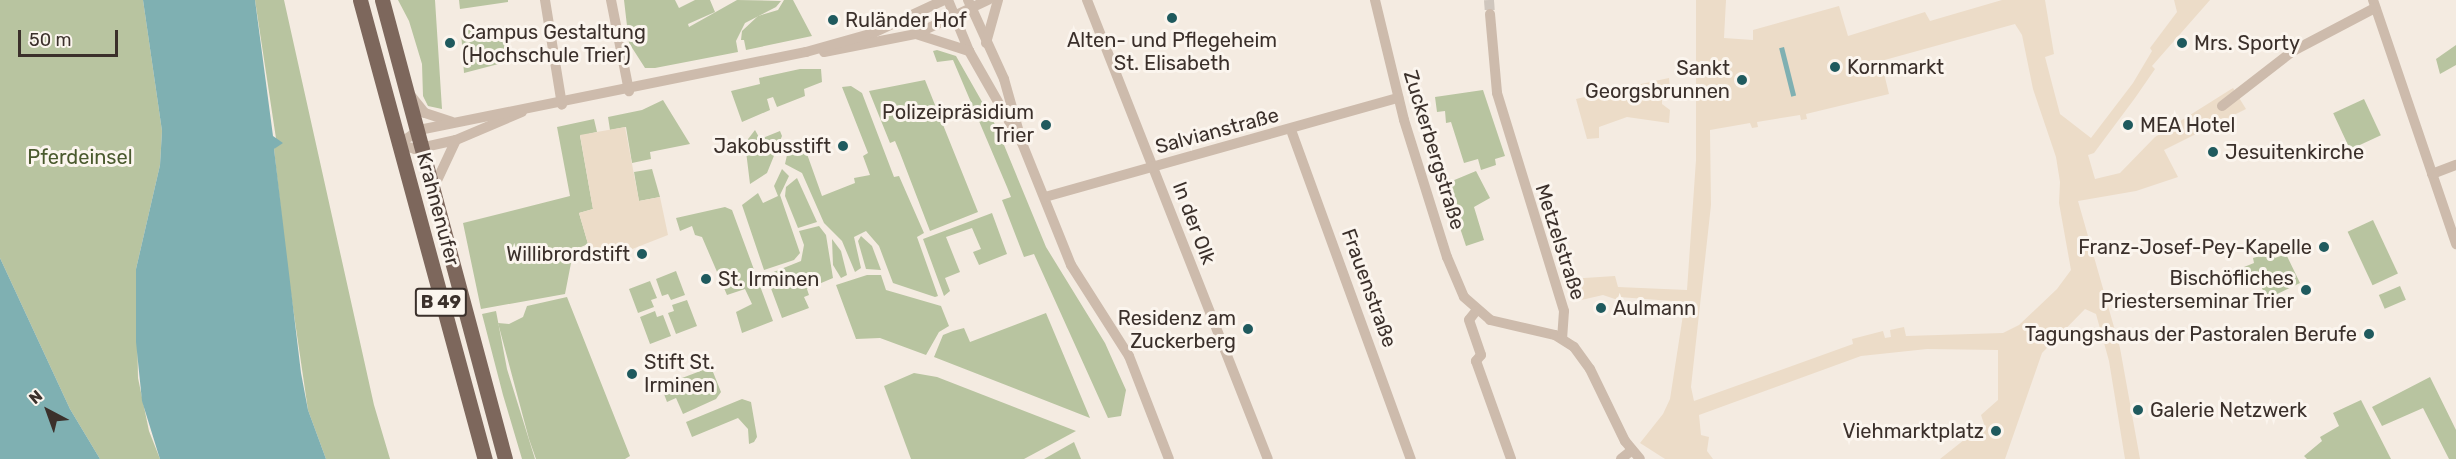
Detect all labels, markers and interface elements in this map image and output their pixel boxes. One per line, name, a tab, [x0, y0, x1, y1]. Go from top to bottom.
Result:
place label: Ruländer Hof	[845, 8, 967, 32]
marker: Alten- und Pflegeheim St. Elisabeth	[1165, 11, 1179, 25]
marker: Ruländer Hof	[826, 13, 840, 27]
scale bar	[21, 18, 122, 56]
place label: Campus Gestaltung (Hochschule Trier)	[462, 20, 646, 67]
place label: Alten- und Pflegeheim St. Elisabeth	[1067, 28, 1277, 75]
text: 50 m	[29, 29, 72, 51]
place label: Mrs. Sporty	[2194, 31, 2300, 55]
marker: Campus Gestaltung (Hochschule Trier)	[443, 36, 457, 50]
marker: Mrs. Sporty	[2175, 36, 2189, 50]
place label: Kornmarkt	[1847, 55, 1944, 79]
place label: Sankt Georgsbrunnen	[1585, 56, 1730, 103]
marker: Kornmarkt	[1828, 60, 1842, 74]
street label: Zuckerbergstraße	[1398, 67, 1470, 233]
marker: Sankt Georgsbrunnen	[1735, 73, 1749, 87]
place label: Polizeipräsidium Trier	[882, 101, 1034, 148]
street label: Salvianstraße	[1153, 103, 1281, 159]
place label: MEA Hotel	[2140, 113, 2236, 137]
marker: Polizeipräsidium Trier	[1039, 118, 1053, 132]
marker: MEA Hotel	[2121, 118, 2135, 132]
place label: Jakobusstift	[714, 134, 831, 158]
marker: Jakobusstift	[836, 139, 850, 153]
place label: Jesuitenkirche	[2225, 140, 2364, 164]
park label: Pferdeinsel	[27, 145, 133, 169]
marker: Jesuitenkirche	[2206, 145, 2220, 159]
street label: Krahnenufer	[411, 150, 465, 268]
street label: In der Olk	[1167, 178, 1221, 268]
street label: Metzelstraße	[1530, 181, 1590, 303]
street label: Frauenstraße	[1336, 225, 1402, 351]
place label: Franz-Josef-Pey-Kapelle	[2078, 235, 2312, 259]
marker: Franz-Josef-Pey-Kapelle	[2317, 240, 2331, 254]
place label: Willibrordstift	[506, 242, 630, 266]
marker: Willibrordstift	[635, 247, 649, 261]
place label: Bischöfliches Priesterseminar Trier	[2100, 266, 2294, 313]
place label: St. Irminen	[718, 267, 819, 291]
marker: St. Irminen	[699, 272, 713, 286]
marker: Bischöfliches Priesterseminar Trier	[2299, 283, 2313, 297]
road number: B 49	[414, 287, 468, 317]
place label: Aulmann	[1613, 296, 1696, 320]
marker: Aulmann	[1594, 301, 1608, 315]
place label: Residenz am Zuckerberg	[1118, 306, 1236, 353]
marker: Residenz am Zuckerberg	[1241, 322, 1255, 336]
place label: Tagungshaus der Pastoralen Berufe	[2024, 322, 2357, 346]
marker: Tagungshaus der Pastoralen Berufe	[2362, 327, 2376, 341]
place label: Stift St. Irminen	[644, 350, 715, 397]
marker: Stift St. Irminen	[625, 367, 639, 381]
north arrow	[18, 381, 78, 441]
text: N	[25, 386, 46, 408]
place label: Galerie Netzwerk	[2150, 398, 2307, 422]
marker: Galerie Netzwerk	[2131, 403, 2145, 417]
place label: Viehmarktplatz	[1842, 419, 1984, 443]
marker: Viehmarktplatz	[1989, 424, 2003, 438]

